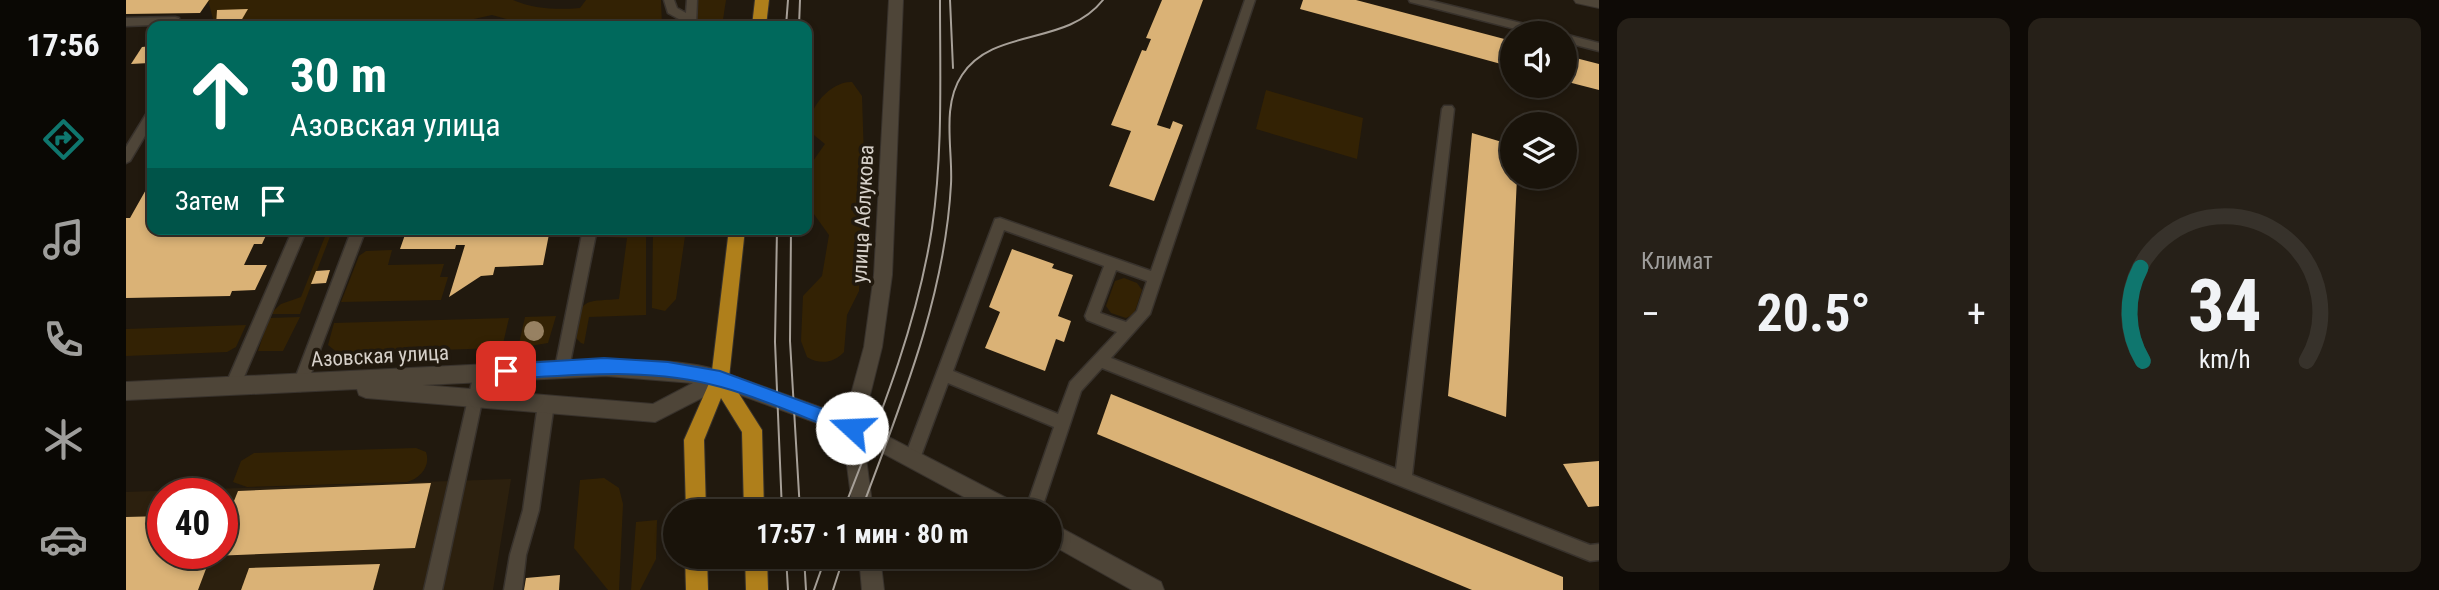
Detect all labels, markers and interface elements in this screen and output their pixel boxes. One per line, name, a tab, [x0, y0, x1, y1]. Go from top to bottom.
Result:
map controls	[1500, 21, 1577, 189]
button: sound	[1500, 21, 1577, 98]
text: 17:56	[26, 26, 100, 64]
text: 30 m	[290, 47, 387, 104]
icon: ahead	[175, 49, 266, 140]
text: Азовская улица	[290, 106, 501, 144]
button: layers	[1500, 112, 1577, 189]
icon: directions	[39, 115, 88, 164]
street label: улица Аблукова	[847, 144, 879, 284]
icon: arrive	[254, 182, 292, 220]
text: Затем	[175, 186, 240, 216]
icon: music	[39, 215, 88, 264]
text: Климат	[1641, 248, 1713, 275]
text: 34	[2188, 263, 2261, 349]
text: 20.5°	[1756, 283, 1871, 344]
text: −	[1641, 292, 1660, 336]
text: +	[1967, 292, 1986, 336]
icon: phone	[39, 315, 88, 364]
street label: Азовская улица	[310, 340, 450, 372]
pin	[476, 341, 536, 401]
text: km/h	[2199, 345, 2250, 374]
icon: arrive	[487, 352, 525, 390]
position arrow	[815, 391, 889, 465]
icon: climate	[39, 415, 88, 464]
speed limit sign: 40	[147, 478, 238, 569]
icon: car	[39, 515, 88, 564]
text: 17:57 · 1 мин · 80 m	[756, 519, 969, 549]

